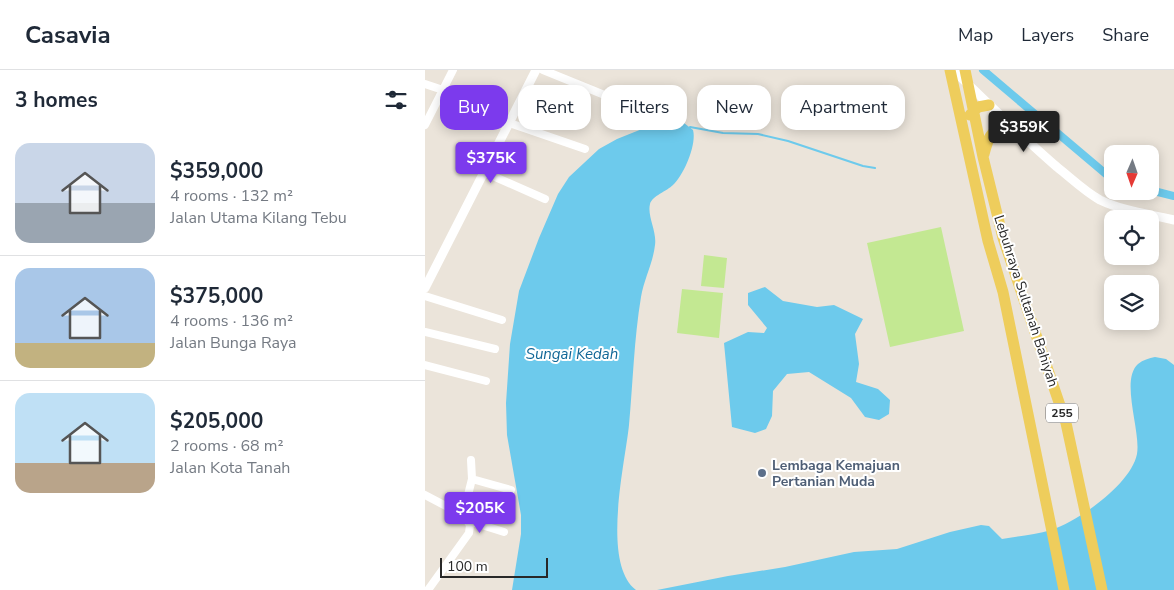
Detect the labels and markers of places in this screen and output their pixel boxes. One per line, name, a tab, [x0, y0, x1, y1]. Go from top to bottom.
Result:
pin: $359K	[989, 111, 1059, 153]
pin: $375K	[456, 142, 526, 184]
place label: Lembaga Kemajuan Pertanian Muda	[772, 456, 900, 491]
marker: Lembaga Kemajuan Pertanian Muda	[756, 467, 768, 479]
pin: $205K	[445, 492, 515, 534]

